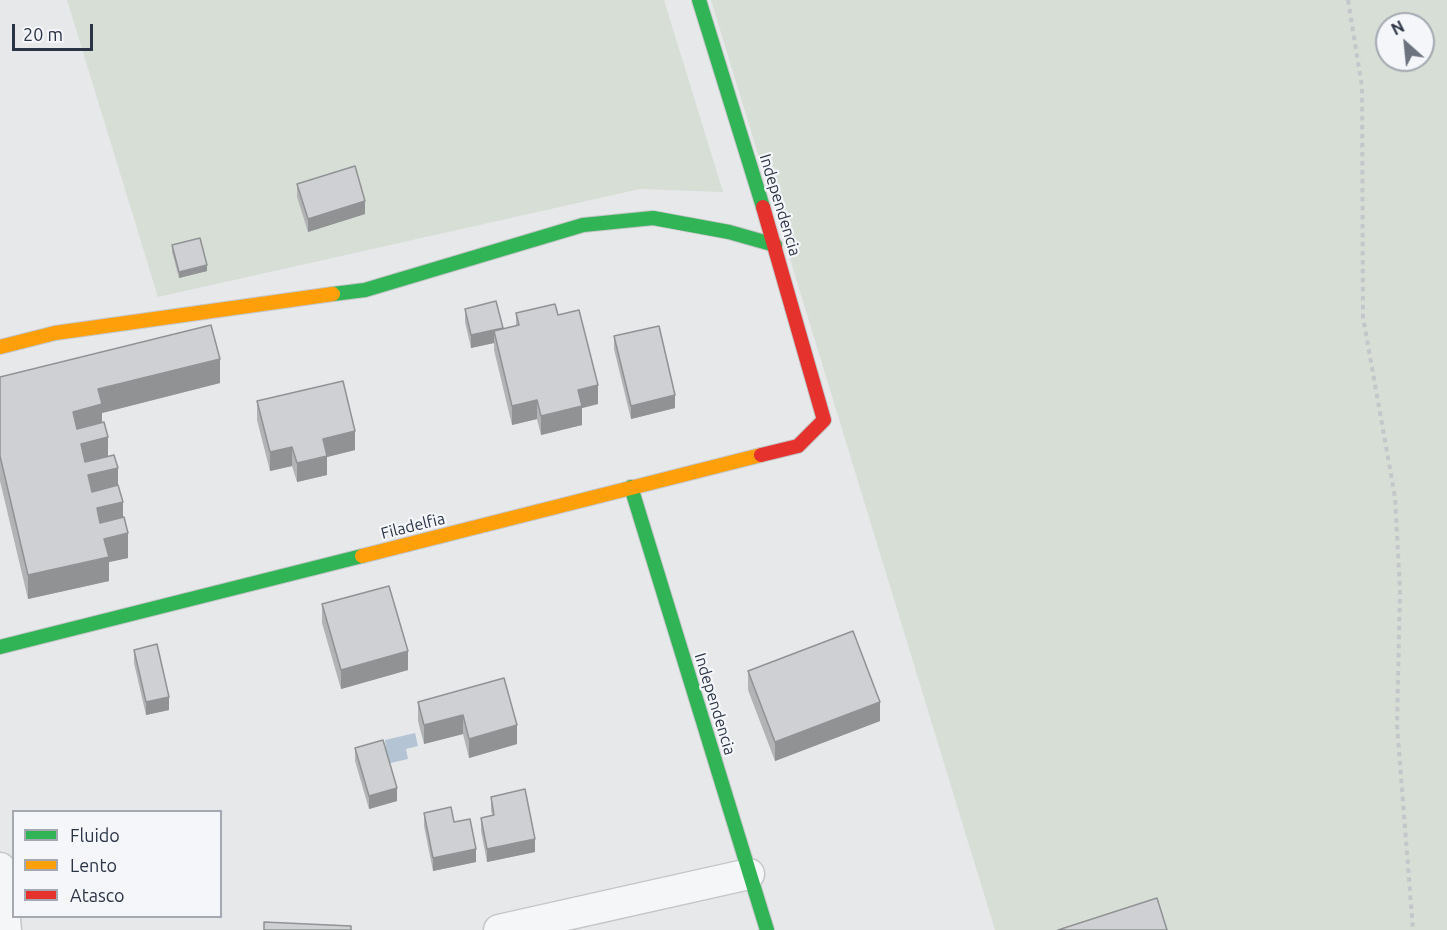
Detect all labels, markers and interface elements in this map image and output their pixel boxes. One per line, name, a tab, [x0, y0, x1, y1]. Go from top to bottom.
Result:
scale bar	[15, 12, 96, 50]
north arrow	[1375, 12, 1435, 72]
text: N	[1388, 17, 1407, 38]
text: 20 m	[23, 24, 63, 44]
street label: Independencia	[755, 152, 805, 258]
street label: Filadelfia	[379, 509, 447, 543]
street label: Independencia	[690, 651, 740, 757]
legend	[12, 810, 222, 918]
text: Fluido	[70, 825, 120, 845]
text: Lento	[70, 855, 117, 875]
text: Atasco	[70, 885, 125, 905]

